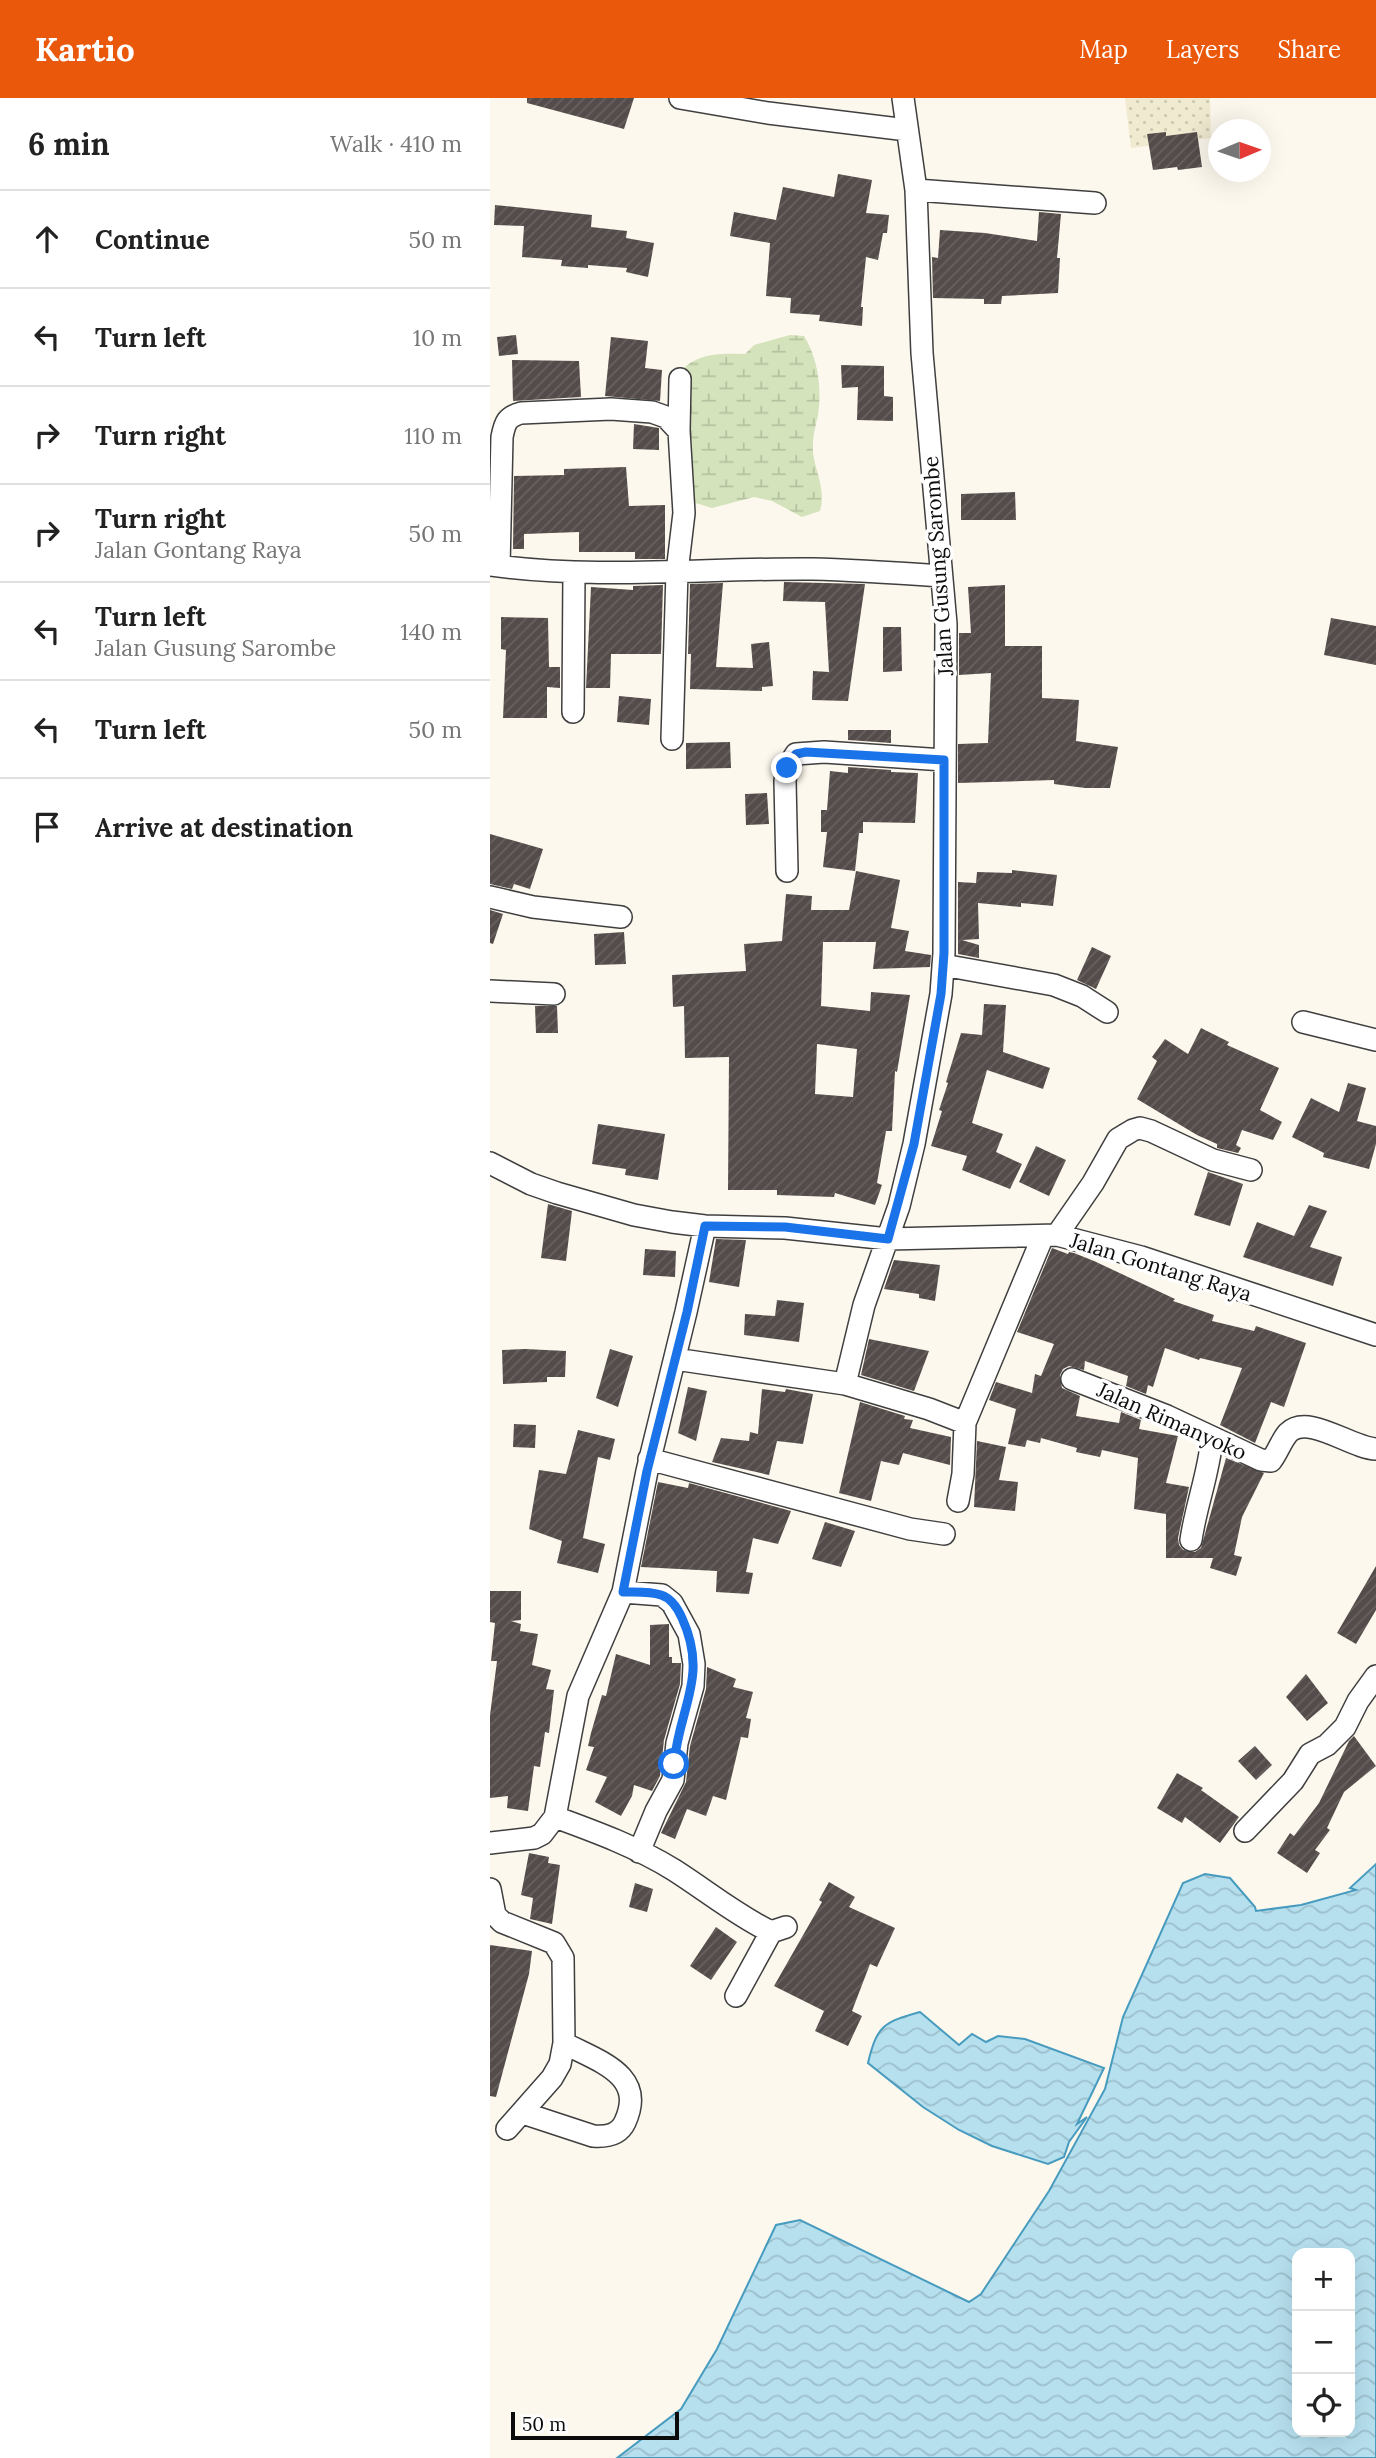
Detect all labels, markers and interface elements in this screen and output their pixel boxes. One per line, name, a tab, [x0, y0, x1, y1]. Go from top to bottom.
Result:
text: Kartio	[35, 28, 135, 70]
text: Map	[1079, 34, 1128, 65]
text: Layers	[1166, 34, 1239, 65]
text: Share	[1277, 34, 1341, 65]
north arrow	[1208, 119, 1271, 182]
text: 6 min	[28, 125, 110, 163]
text: Walk · 410 m	[330, 129, 462, 158]
icon: ahead	[28, 220, 66, 258]
text: Continue	[95, 223, 210, 256]
text: 50 m	[409, 225, 462, 254]
icon: left	[28, 318, 66, 356]
text: Turn left	[95, 321, 206, 354]
text: 10 m	[413, 323, 462, 352]
icon: right	[28, 416, 66, 454]
text: Turn right	[95, 419, 226, 452]
text: 110 m	[404, 421, 462, 450]
street label: Jalan Gusung Sarombe	[917, 455, 959, 678]
text: Turn right	[95, 502, 226, 535]
icon: right	[28, 514, 66, 552]
text: 50 m	[409, 519, 462, 548]
text: Jalan Gontang Raya	[95, 535, 302, 564]
text: Turn left	[95, 600, 206, 633]
icon: left	[28, 612, 66, 650]
text: 140 m	[400, 617, 462, 646]
text: Jalan Gusung Sarombe	[95, 633, 336, 662]
icon: left	[28, 710, 66, 748]
text: Turn left	[95, 713, 206, 746]
text: 50 m	[409, 715, 462, 744]
route end	[771, 752, 802, 783]
icon: arrive	[28, 808, 66, 846]
text: Arrive at destination	[95, 811, 353, 844]
street label: Jalan Gontang Raya	[1066, 1226, 1255, 1308]
street label: Jalan Rimanyoko	[1092, 1376, 1251, 1466]
route start	[658, 1748, 689, 1779]
map controls	[1292, 2248, 1355, 2437]
button: +	[1292, 2248, 1355, 2311]
button: −	[1292, 2311, 1355, 2374]
button: locate	[1292, 2374, 1355, 2437]
scale bar	[511, 2409, 679, 2441]
text: 50 m	[522, 2412, 566, 2436]

